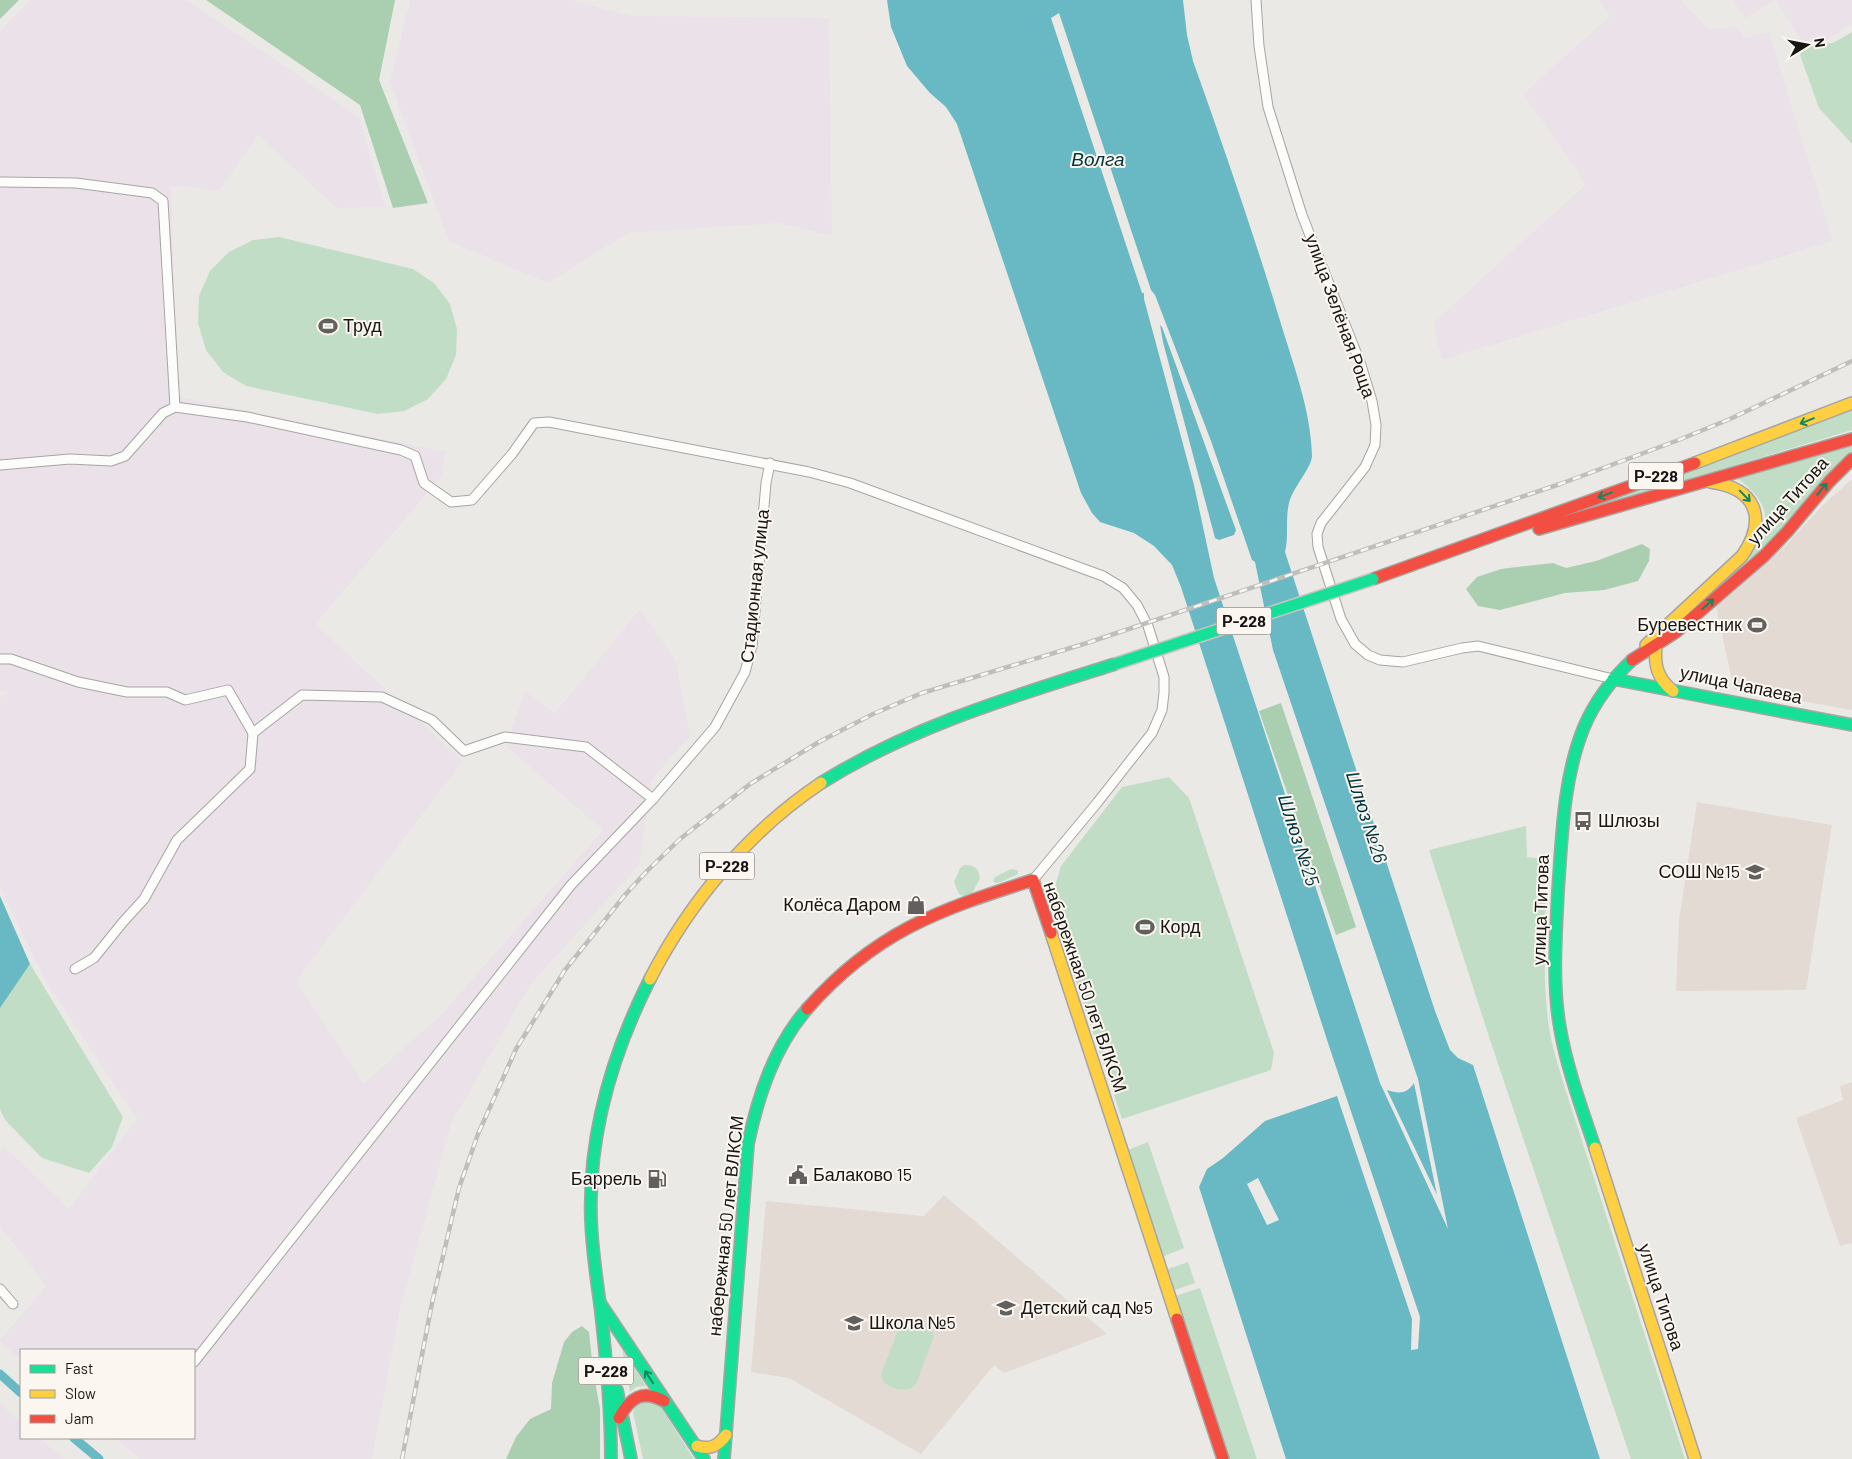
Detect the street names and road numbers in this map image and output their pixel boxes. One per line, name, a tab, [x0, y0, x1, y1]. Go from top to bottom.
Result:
street label: улица Зелёная Роща	[1301, 231, 1381, 402]
street label: улица Титова	[1742, 451, 1833, 549]
road number: Р-228	[1628, 462, 1684, 490]
street label: Стадионная улица	[735, 507, 773, 664]
road number: Р-228	[1216, 608, 1272, 634]
street label: улица Чапаева	[1678, 660, 1805, 708]
road number: Р-228	[700, 852, 754, 879]
street label: улица Титова	[1527, 853, 1553, 966]
street label: набережная 50 лет ВЛКСМ	[1039, 878, 1132, 1095]
street label: набережная 50 лет ВЛКСМ	[702, 1115, 748, 1337]
street label: улица Титова	[1634, 1241, 1690, 1354]
road number: Р-228	[578, 1358, 634, 1384]

